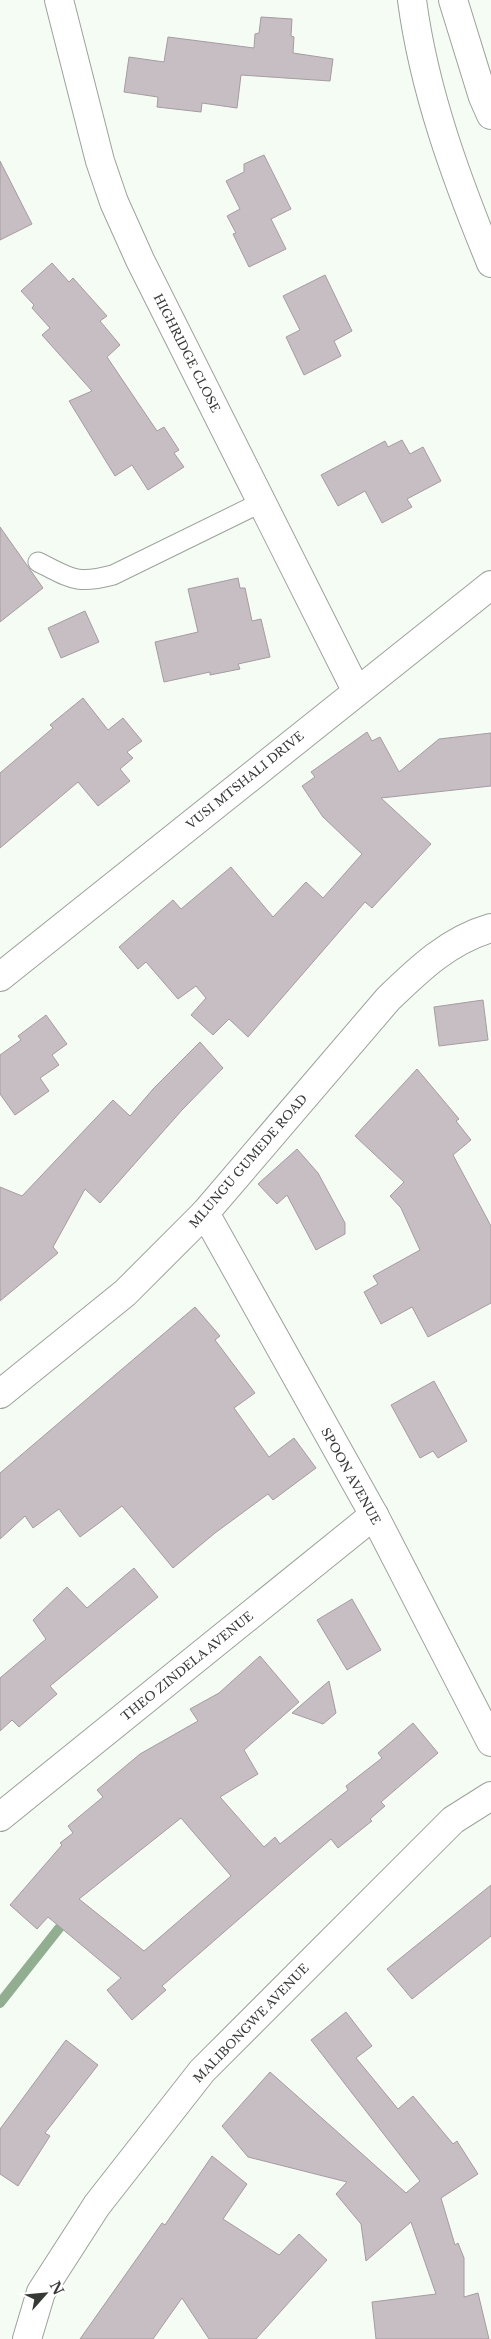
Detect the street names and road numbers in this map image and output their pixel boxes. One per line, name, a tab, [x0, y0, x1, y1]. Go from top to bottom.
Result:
street label: HIGHRIDGE CLOSE	[151, 291, 224, 415]
street label: VUSI MTSHALI DRIVE	[182, 728, 307, 833]
street label: MLUNGU GUMEDE ROAD	[186, 1091, 310, 1231]
street label: SPOON AVENUE	[318, 1425, 384, 1527]
street label: THEO ZINDELA AVENUE	[118, 1608, 256, 1724]
street label: MALIBONGWE AVENUE	[190, 1960, 312, 2086]

